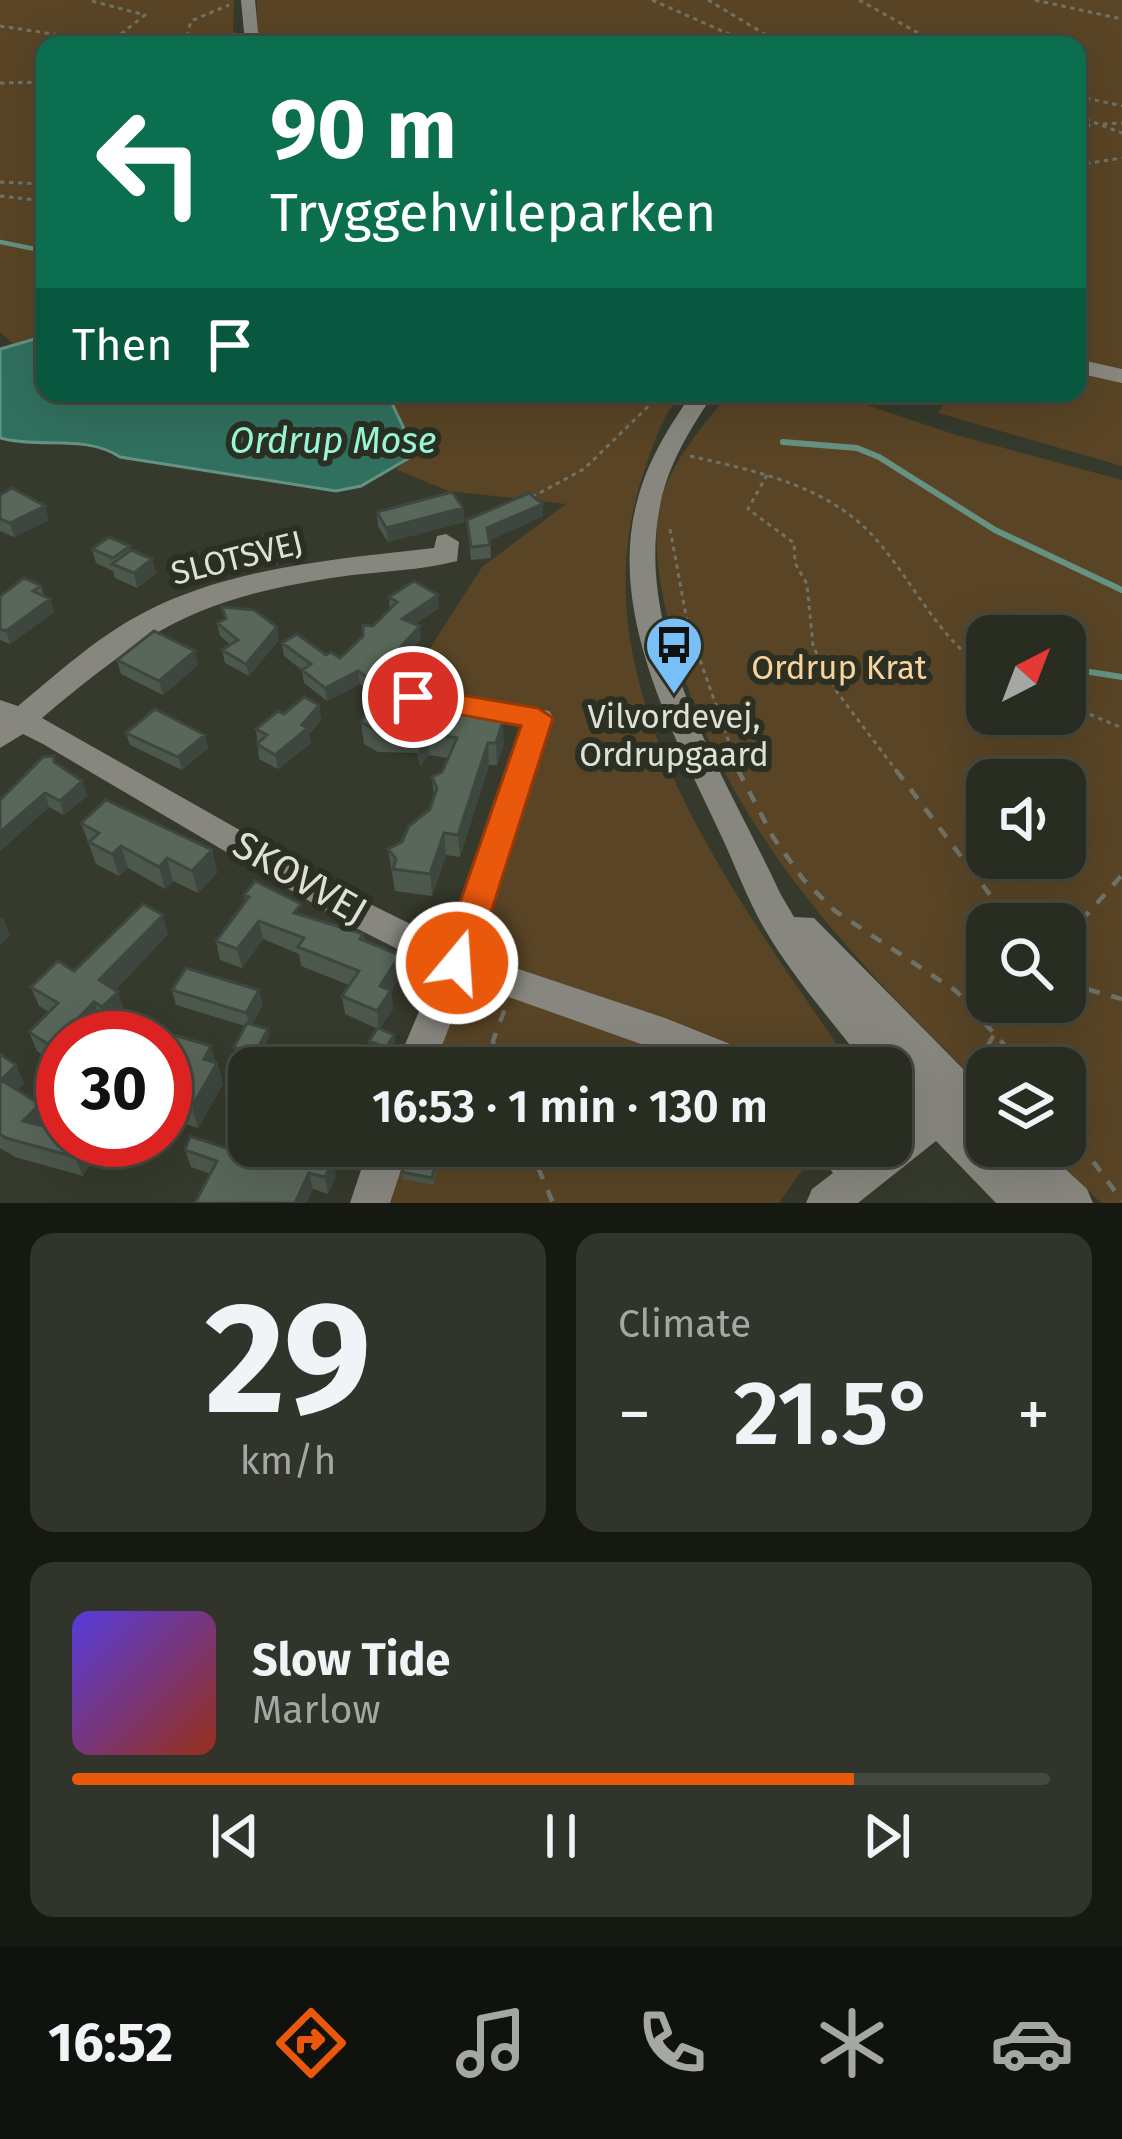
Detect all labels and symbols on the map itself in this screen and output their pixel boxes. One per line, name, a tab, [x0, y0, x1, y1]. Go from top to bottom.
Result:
water label: Ordrup Mose	[230, 419, 436, 463]
street label: SLOTSVEJ	[167, 522, 307, 594]
bus stop icon: Vilvordevej, Ordrupgaard	[643, 614, 705, 696]
north arrow	[966, 615, 1086, 735]
pin	[362, 646, 464, 748]
park label: Ordrup Krat	[751, 648, 927, 688]
place label: Vilvordevej, Ordrupgaard	[579, 697, 769, 775]
street label: SKOVVEJ	[225, 821, 375, 935]
position arrow	[394, 900, 520, 1026]
speed limit sign: 30	[36, 1011, 192, 1167]

